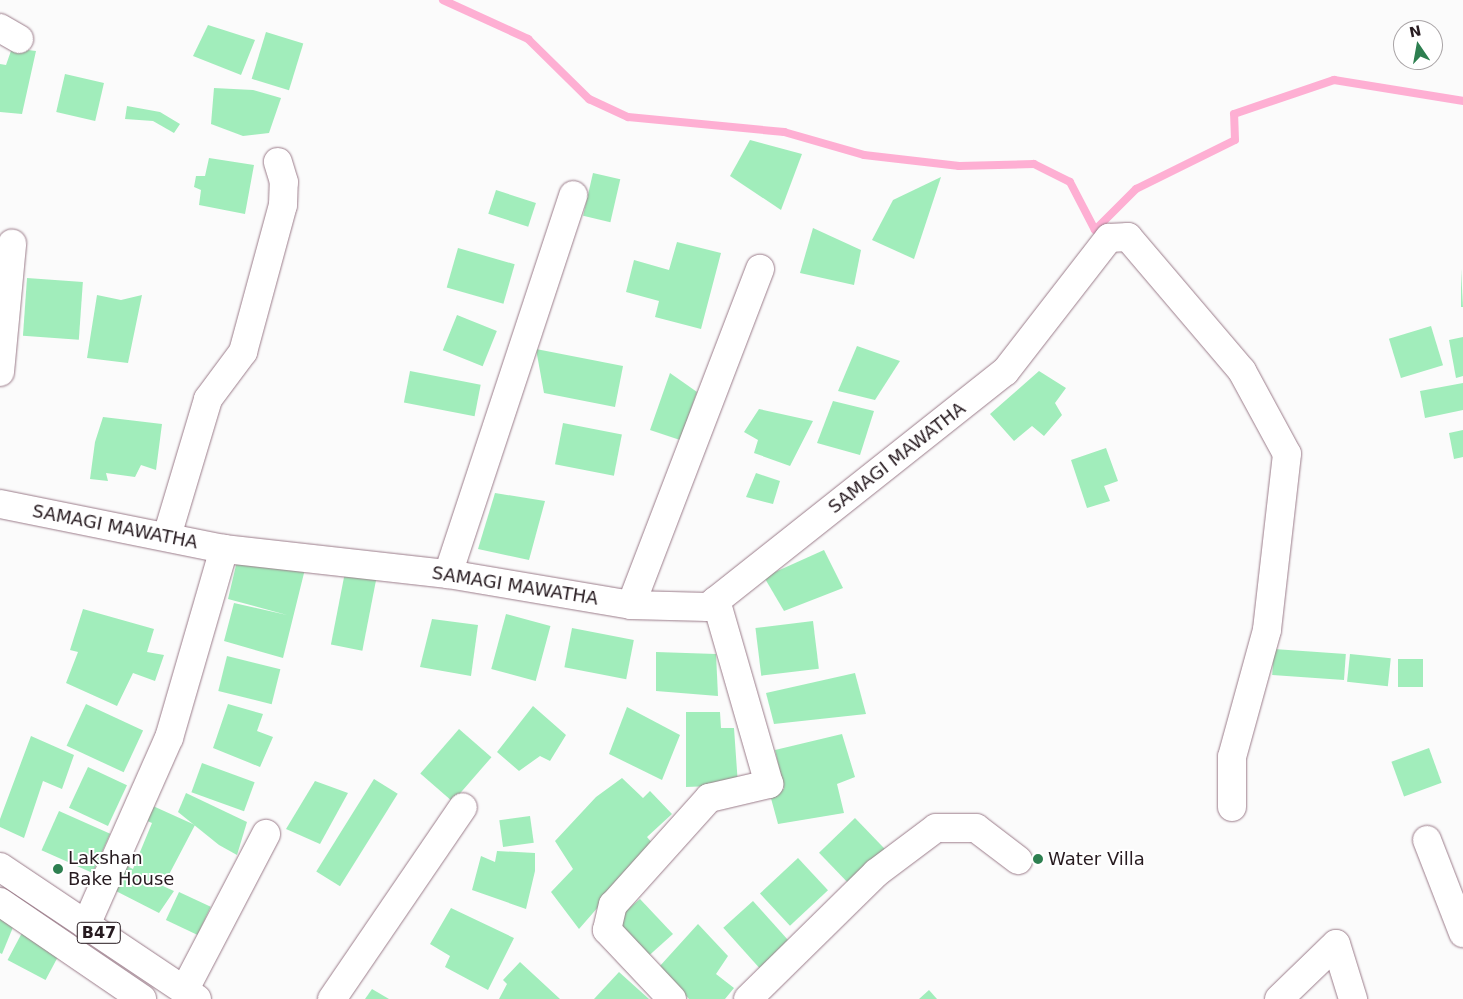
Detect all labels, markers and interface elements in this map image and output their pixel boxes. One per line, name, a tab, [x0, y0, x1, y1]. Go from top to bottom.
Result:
north arrow	[1393, 20, 1443, 70]
text: N	[1408, 22, 1422, 40]
street label: SAMAGI MAWATHA	[824, 398, 970, 518]
street label: SAMAGI MAWATHA	[30, 500, 200, 554]
street label: SAMAGI MAWATHA	[430, 562, 600, 610]
place label: Lakshan Bake House	[68, 848, 174, 891]
place label: Water Villa	[1048, 848, 1145, 870]
marker: Water Villa	[1032, 853, 1044, 865]
marker: Lakshan Bake House	[52, 863, 64, 875]
road number: B47	[76, 920, 122, 946]

